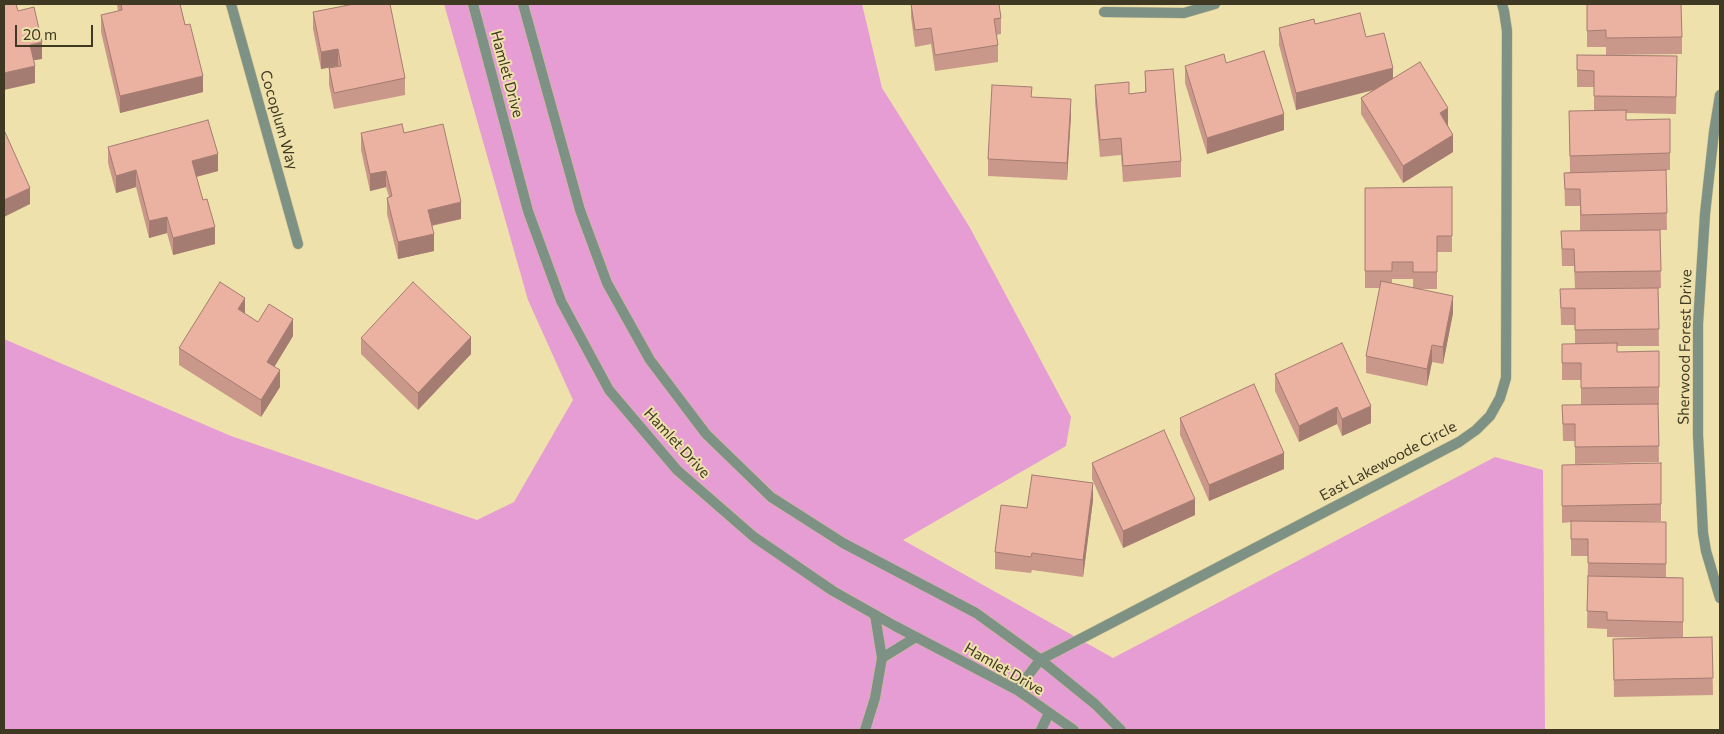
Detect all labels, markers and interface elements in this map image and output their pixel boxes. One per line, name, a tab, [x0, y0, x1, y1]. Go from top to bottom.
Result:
scale bar	[18, 15, 95, 47]
text: 20 m	[23, 25, 57, 43]
street label: Hamlet Drive	[487, 29, 527, 119]
street label: Cocoplum Way	[256, 68, 302, 172]
street label: Sherwood Forest Drive	[1675, 269, 1695, 425]
street label: Hamlet Drive	[640, 404, 714, 482]
street label: East Lakewoode Circle	[1316, 417, 1460, 505]
street label: Hamlet Drive	[961, 639, 1047, 699]

